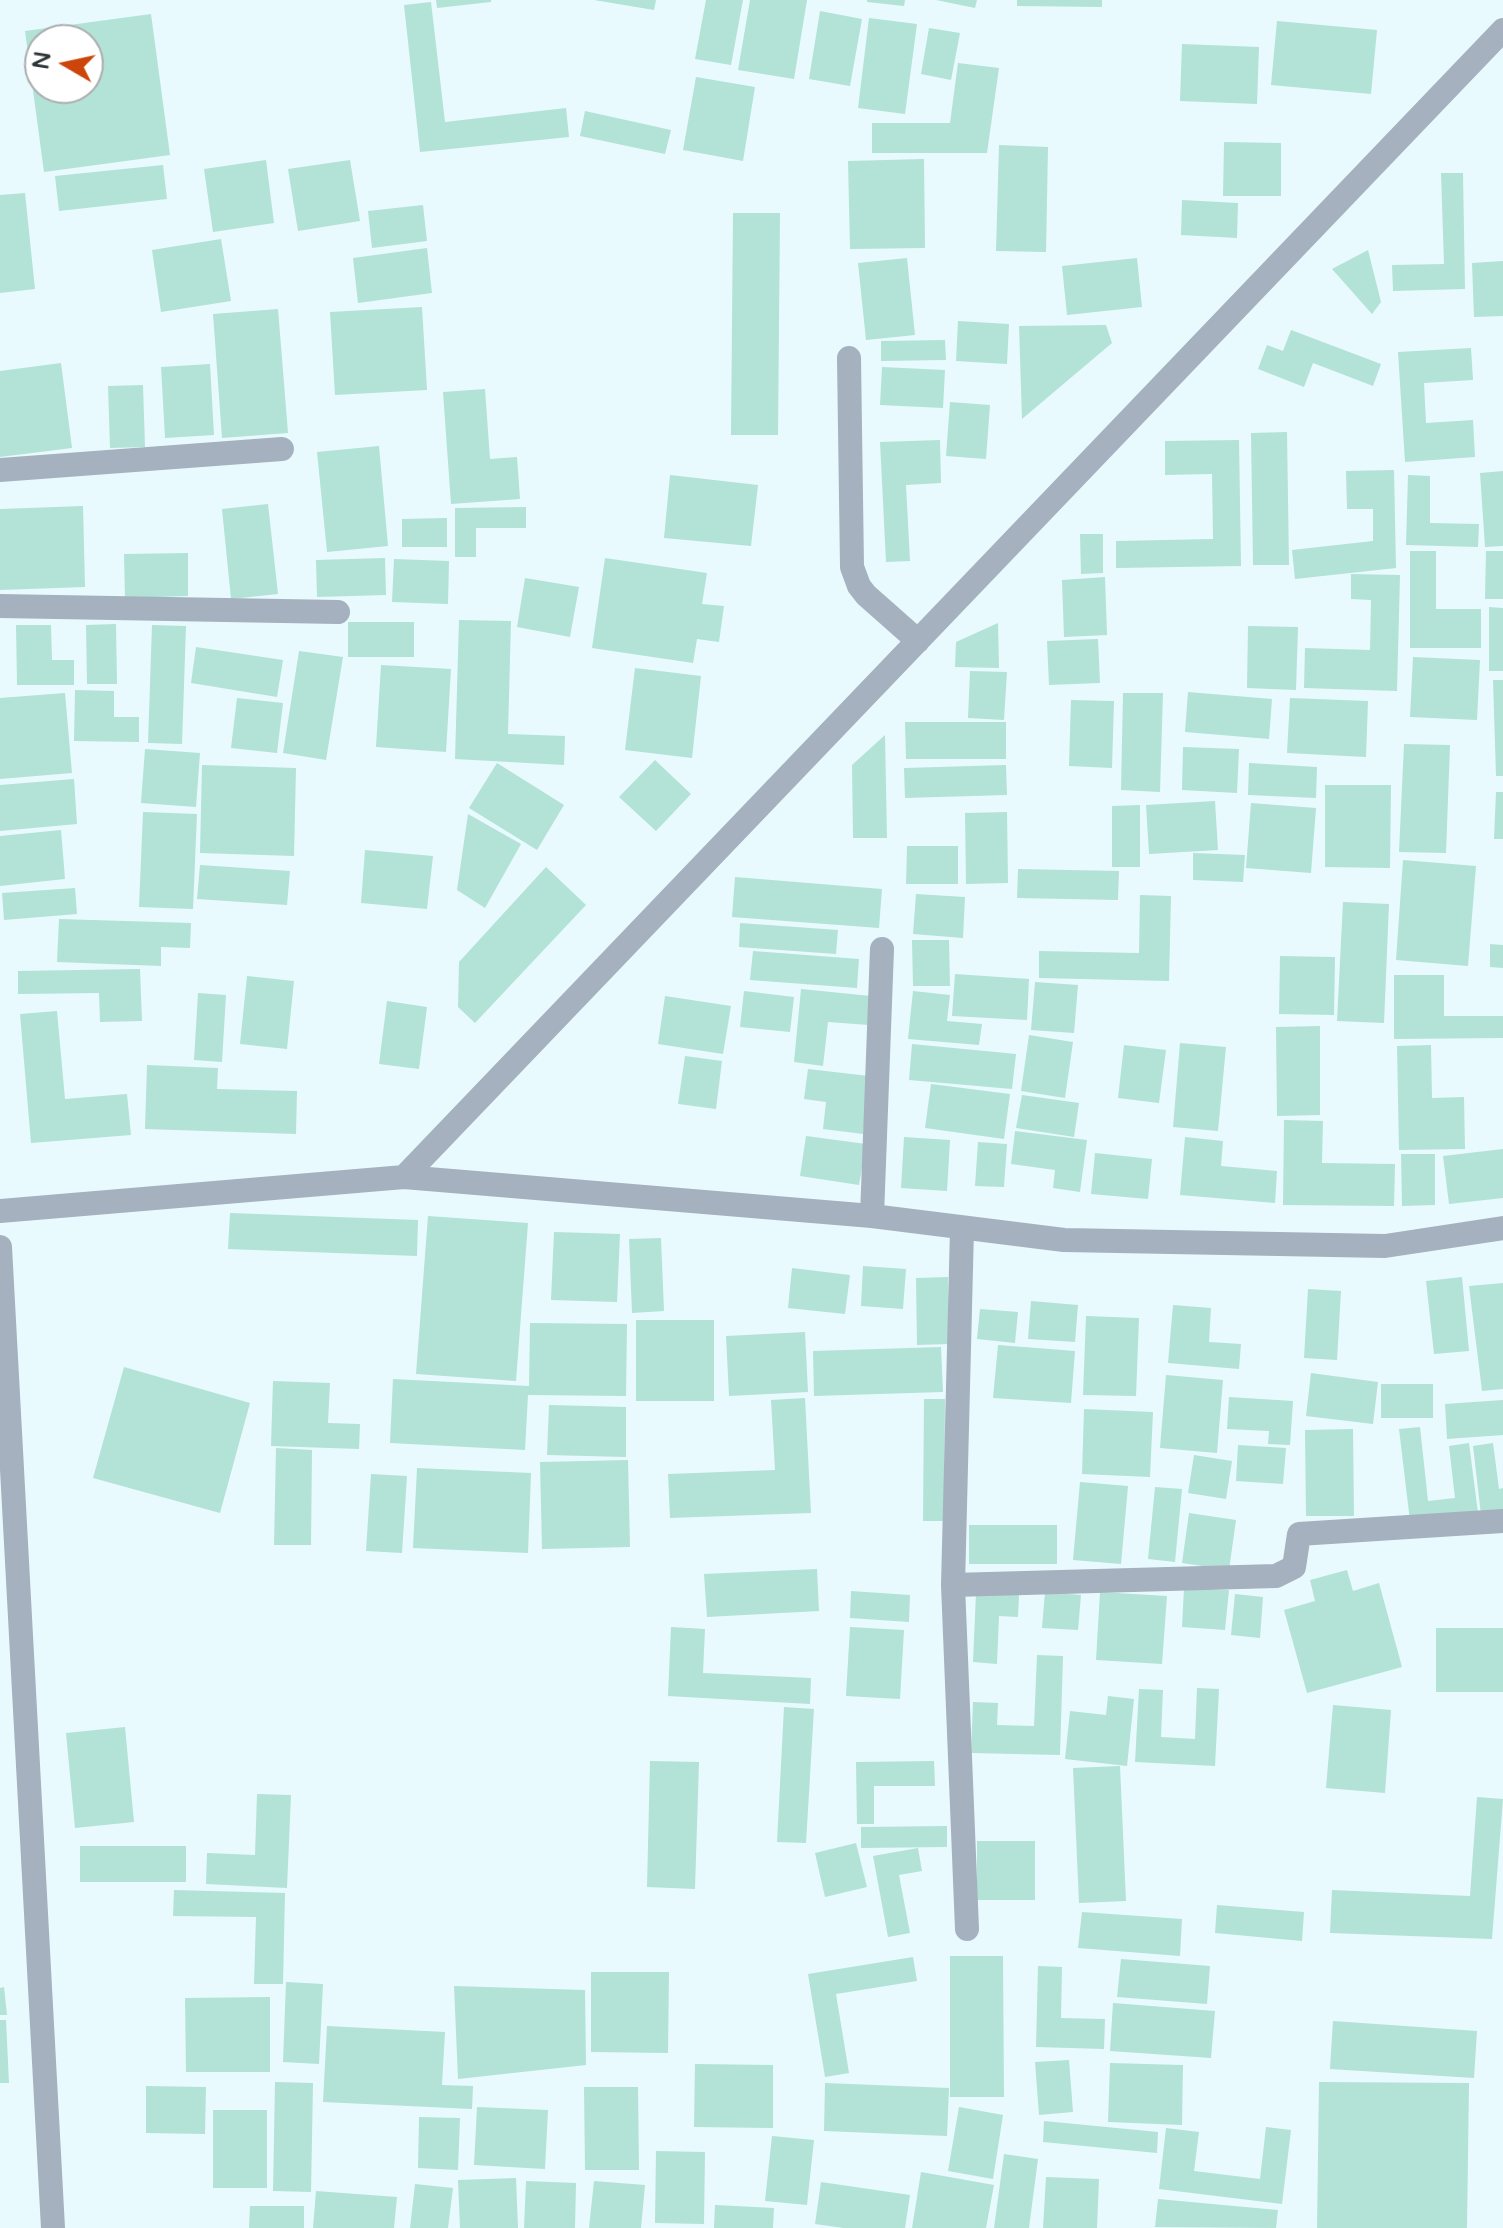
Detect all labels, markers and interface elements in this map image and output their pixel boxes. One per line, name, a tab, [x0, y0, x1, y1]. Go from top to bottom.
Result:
north arrow	[24, 24, 104, 104]
text: N	[28, 50, 56, 71]

